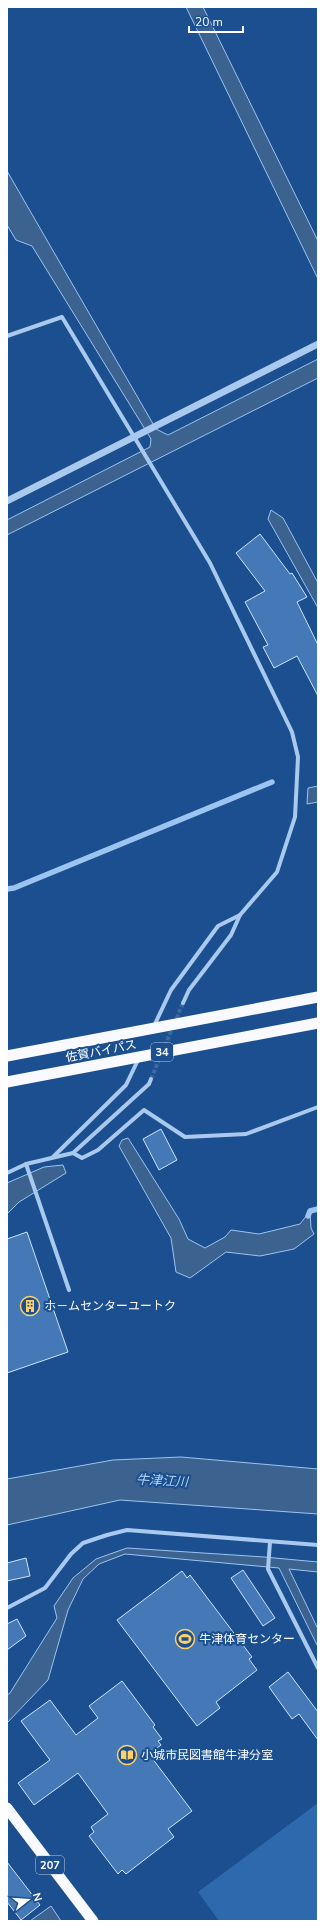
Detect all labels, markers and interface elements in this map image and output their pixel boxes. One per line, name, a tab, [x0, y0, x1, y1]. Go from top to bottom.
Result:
scale bar	[189, 8, 243, 34]
text: 20 m	[195, 14, 223, 30]
street label: 佐賀バイパス	[64, 1036, 138, 1066]
road number: 34	[151, 1043, 173, 1061]
building icon: ホ－ムセンターユートク	[19, 1295, 41, 1317]
place label: ホ－ムセンターユートク	[44, 1298, 176, 1314]
water label: 牛津江川	[136, 1471, 190, 1491]
sports icon: 牛津体育センター	[174, 1628, 196, 1650]
place label: 牛津体育センター	[199, 1631, 295, 1647]
library icon: 小城市民図書館牛津分室	[116, 1744, 138, 1766]
place label: 小城市民図書館牛津分室	[141, 1747, 273, 1763]
road number: 207	[36, 1856, 64, 1874]
north arrow	[8, 1880, 48, 1920]
text: N	[29, 1891, 45, 1903]

